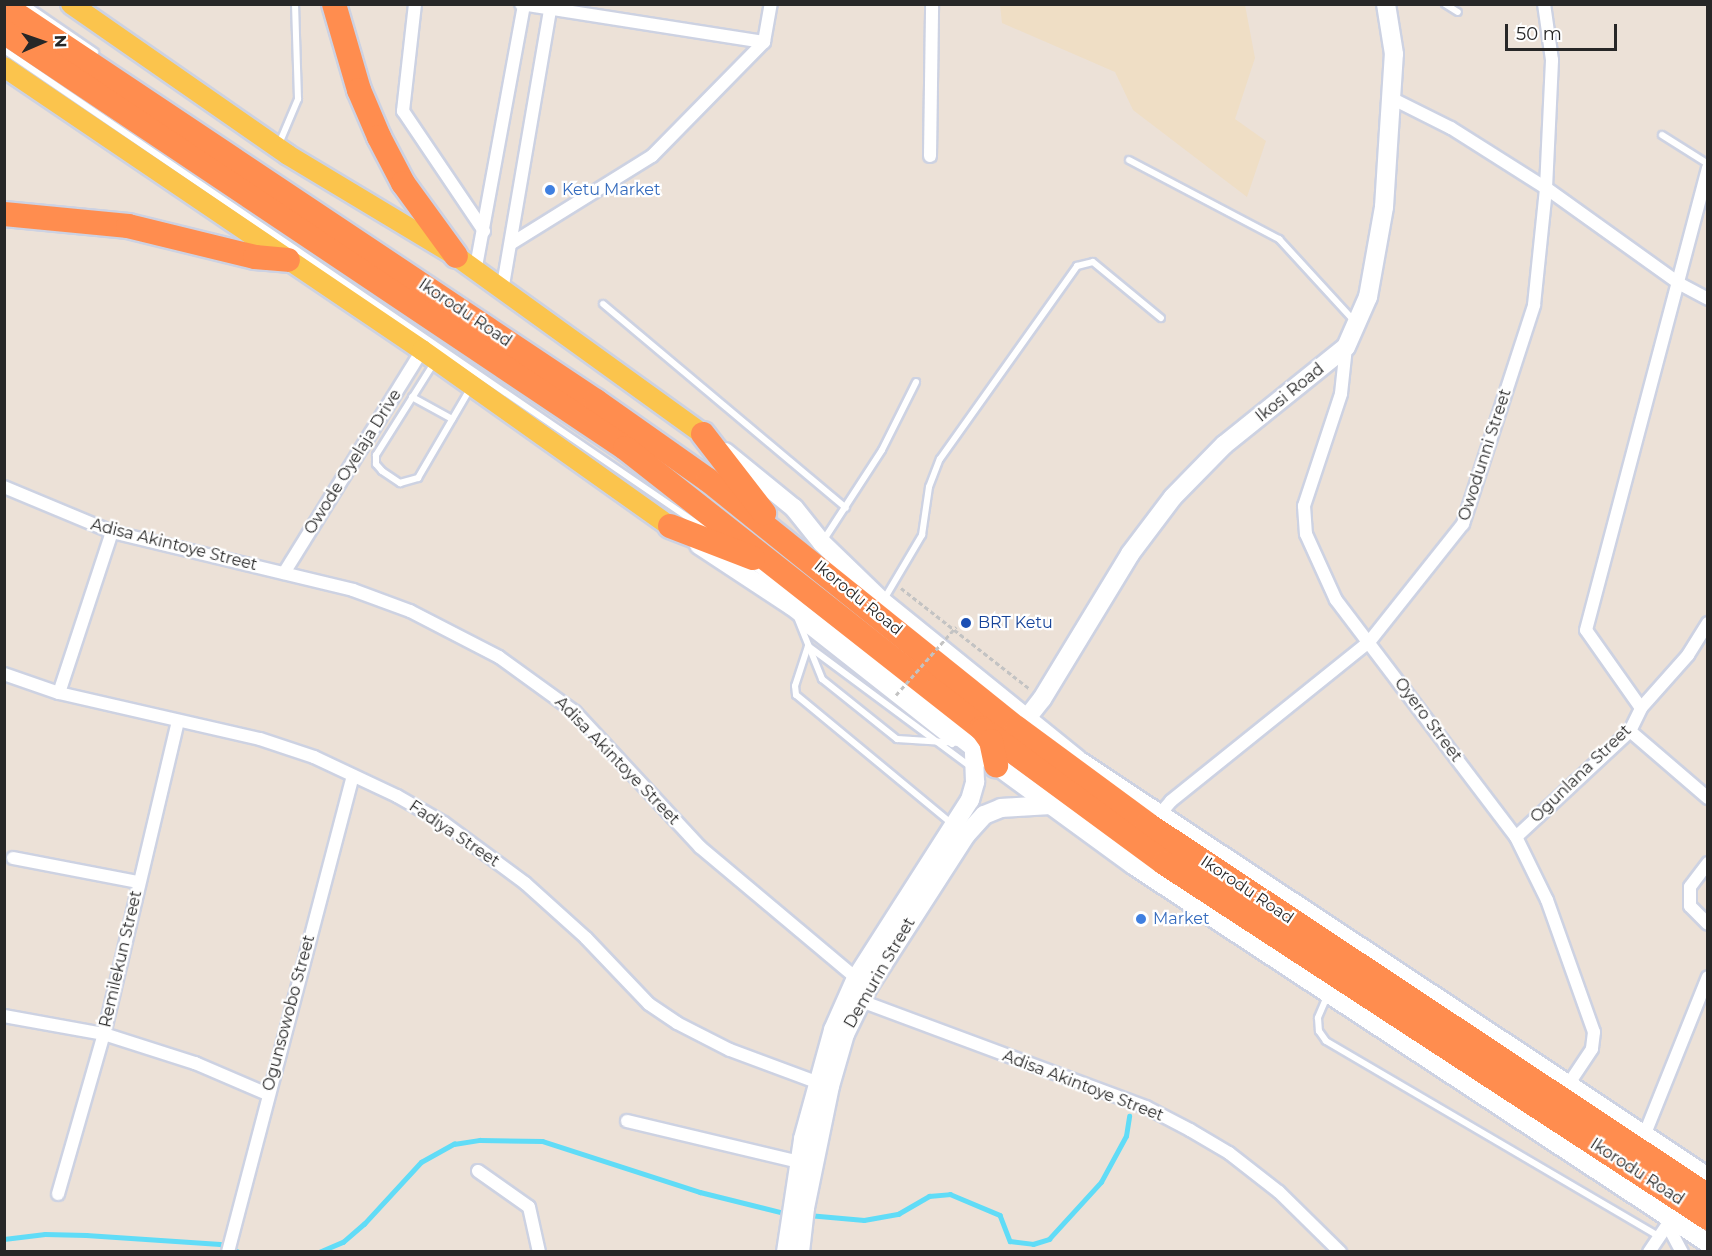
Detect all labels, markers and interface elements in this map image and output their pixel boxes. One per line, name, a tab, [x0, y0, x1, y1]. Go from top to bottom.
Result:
north arrow	[12, 12, 72, 72]
scale bar	[1508, 12, 1620, 50]
text: 50 m	[1516, 23, 1562, 45]
text: N	[51, 35, 70, 48]
place label: Ketu Market	[562, 180, 661, 200]
marker: Ketu Market	[543, 183, 557, 197]
street label: Ikorodu Road	[415, 275, 515, 351]
street label: Ikosi Road	[1252, 360, 1328, 426]
street label: Owode Oyelaja Drive	[301, 386, 405, 538]
street label: Owodunni Street	[1455, 387, 1515, 523]
street label: Adisa Akintoye Street	[89, 515, 259, 575]
street label: Ikorodu Road	[810, 557, 906, 639]
place label: BRT Ketu	[978, 613, 1053, 633]
marker: BRT Ketu	[959, 616, 973, 630]
street label: Oyero Street	[1390, 674, 1466, 766]
street label: Adisa Akintoye Street	[551, 693, 683, 829]
street label: Ogunlana Street	[1527, 721, 1635, 827]
street label: Fadiya Street	[405, 797, 503, 871]
street label: Ikorodu Road	[1197, 852, 1297, 928]
street label: Remilekun Street	[96, 889, 146, 1029]
place label: Market	[1153, 909, 1209, 929]
marker: Market	[1134, 912, 1148, 926]
street label: Demurin Street	[841, 914, 919, 1032]
street label: Ogunsowobo Street	[259, 933, 319, 1093]
street label: Adisa Akintoye Street	[1000, 1046, 1166, 1126]
street label: Ikorodu Road	[1586, 1135, 1688, 1209]

